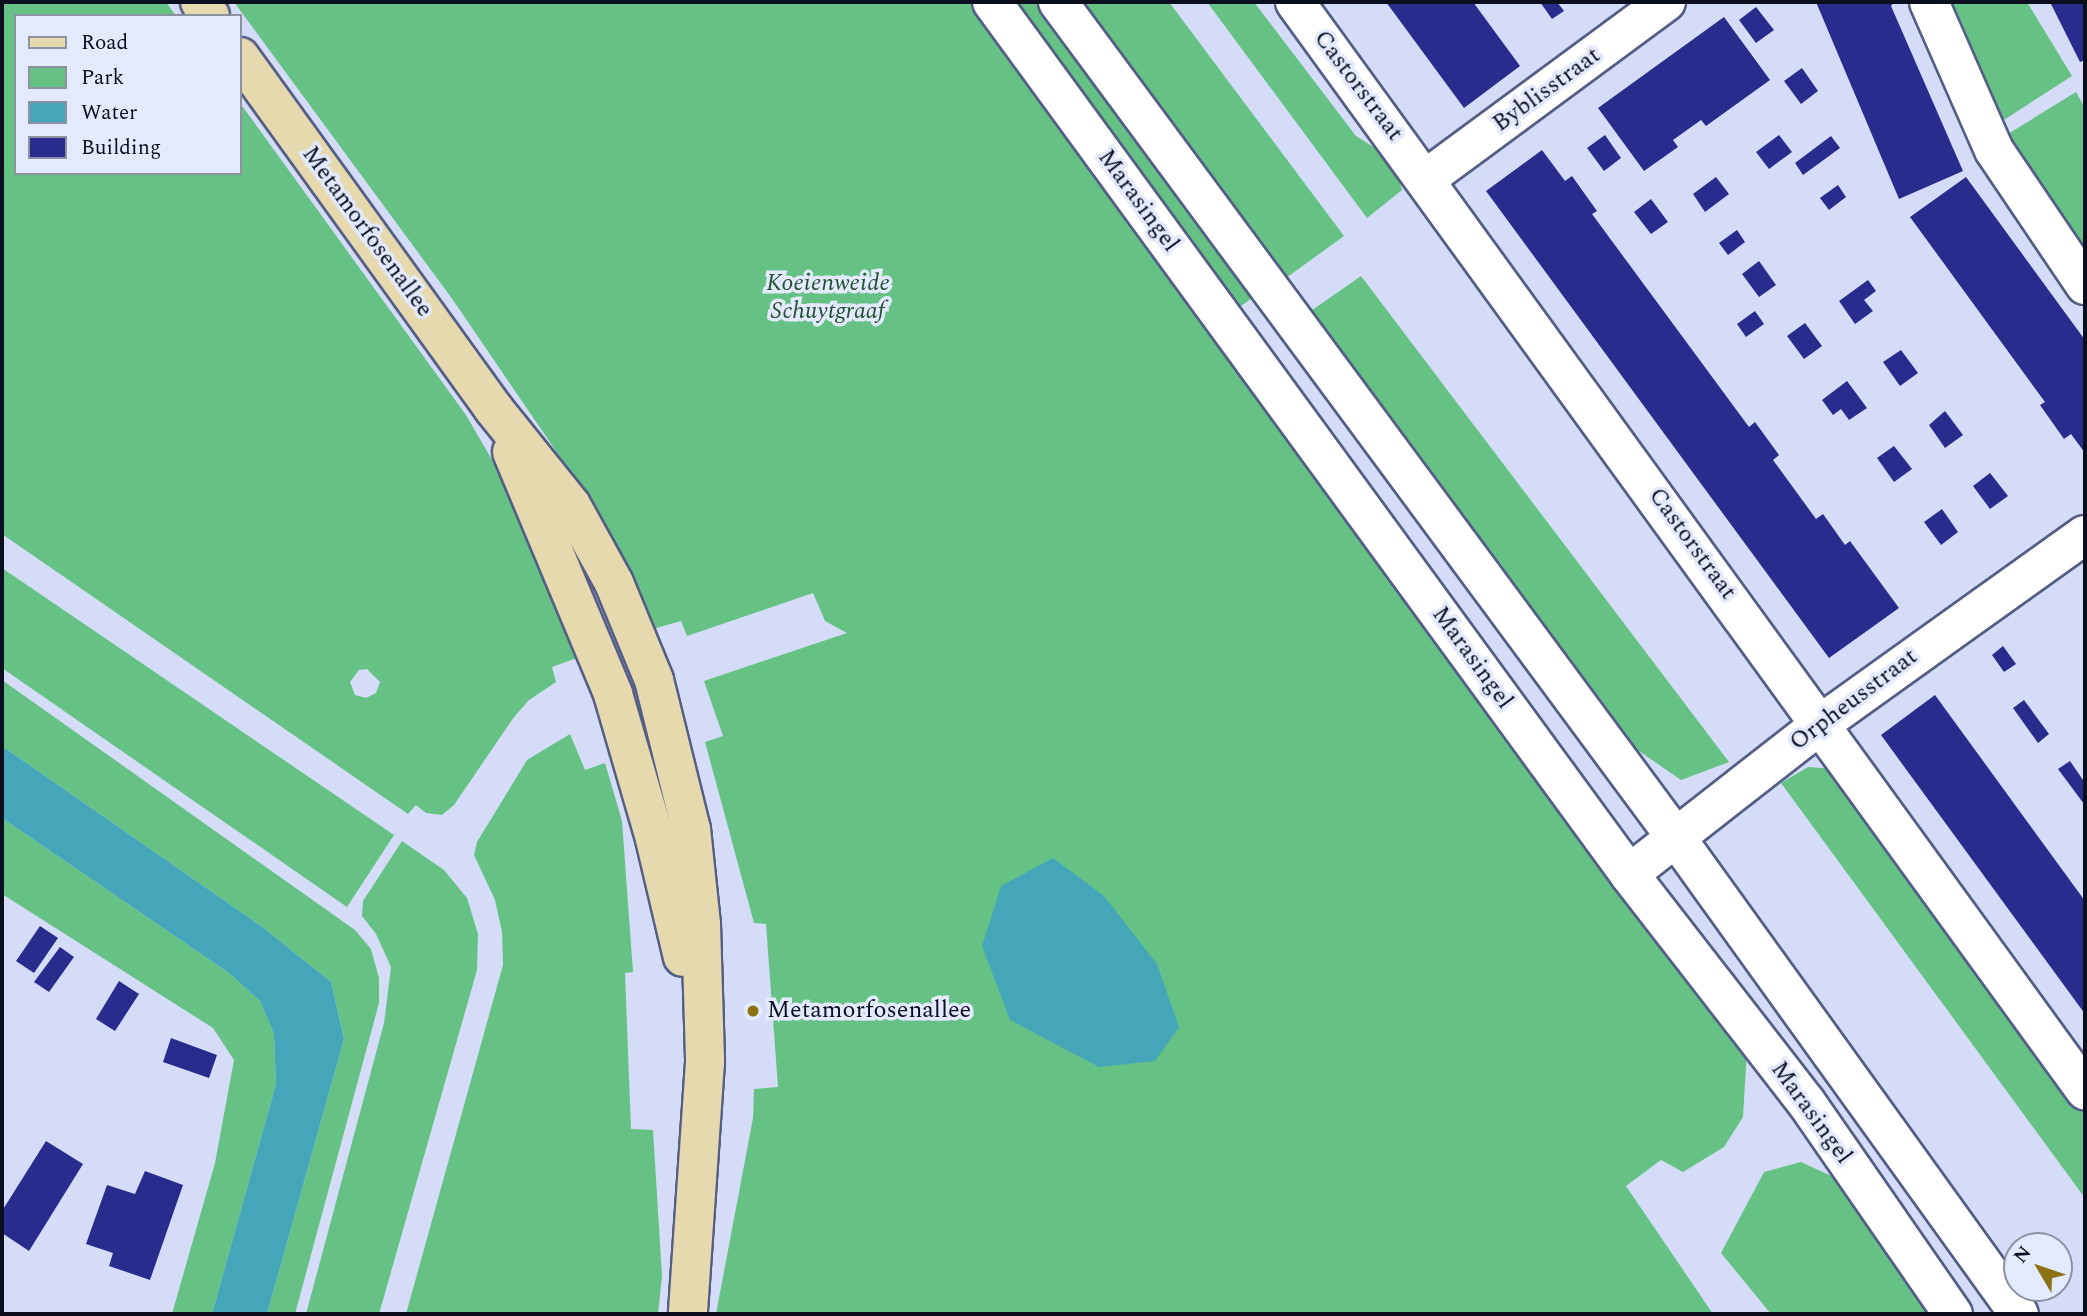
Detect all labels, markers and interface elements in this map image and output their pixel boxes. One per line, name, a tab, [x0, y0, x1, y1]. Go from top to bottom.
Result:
legend	[14, 14, 242, 175]
street label: Castorstraat	[1307, 25, 1409, 147]
text: Road	[81, 27, 128, 59]
street label: Byblisstraat	[1488, 41, 1606, 139]
text: Park	[81, 62, 124, 94]
text: Water	[81, 97, 137, 129]
text: Building	[81, 132, 161, 164]
street label: Metamorfosenallee	[295, 141, 439, 323]
street label: Marasingel	[1091, 144, 1185, 258]
park label: Koeienweide Schuytgraaf	[766, 270, 890, 326]
street label: Castorstraat	[1642, 483, 1742, 605]
street label: Marasingel	[1425, 601, 1519, 715]
street label: Orpheusstraat	[1785, 643, 1923, 757]
place label: Metamorfosenallee	[767, 997, 971, 1025]
marker: Metamorfosenallee	[745, 1003, 761, 1019]
street label: Marasingel	[1764, 1056, 1858, 1170]
north arrow	[2003, 1232, 2073, 1302]
text: N	[2007, 1240, 2039, 1270]

